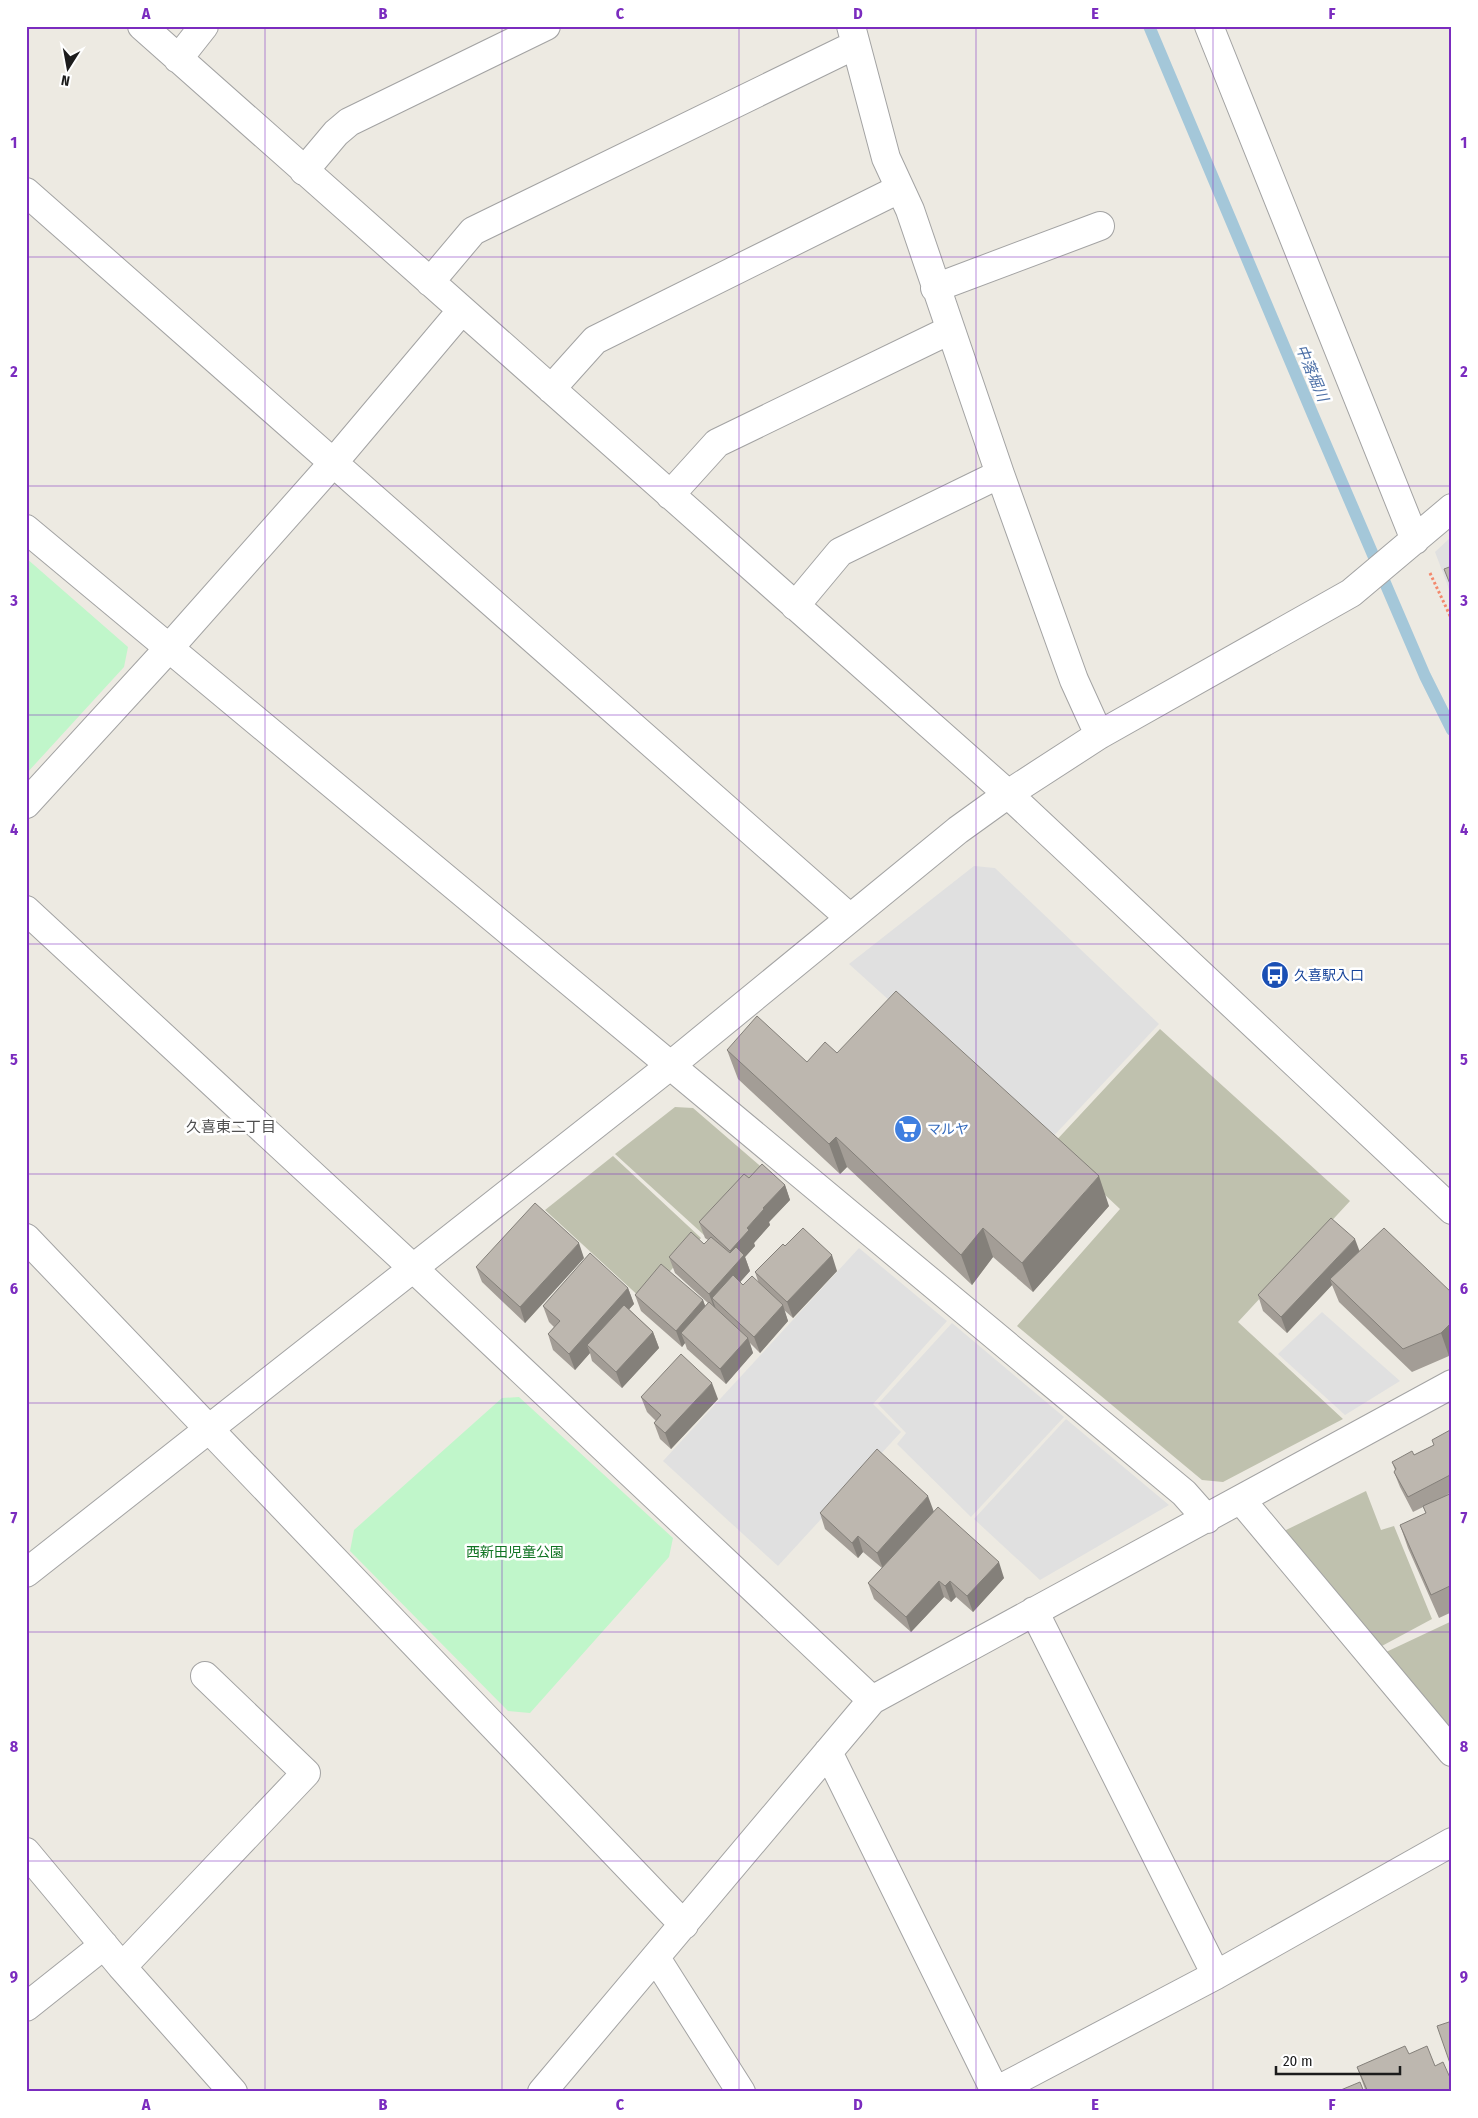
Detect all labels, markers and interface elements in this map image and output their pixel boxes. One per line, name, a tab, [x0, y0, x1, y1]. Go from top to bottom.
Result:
text: A	[141, 4, 151, 23]
text: B	[379, 4, 388, 23]
text: C	[616, 4, 625, 23]
text: D	[853, 4, 863, 23]
text: E	[1091, 4, 1099, 23]
text: F	[1328, 4, 1336, 23]
north arrow	[42, 42, 92, 92]
text: N	[60, 71, 71, 89]
text: 1	[11, 133, 17, 152]
text: 1	[1461, 133, 1467, 152]
water label: 中落堀川	[1292, 342, 1333, 406]
text: 2	[9, 362, 18, 381]
text: 2	[1459, 362, 1468, 381]
text: 3	[9, 591, 18, 610]
text: 3	[1459, 591, 1468, 610]
text: 4	[10, 820, 18, 839]
text: 4	[1460, 820, 1468, 839]
bus stop icon: 久喜駅入口	[1260, 960, 1290, 990]
place label: 久喜駅入口	[1294, 967, 1364, 984]
text: 5	[10, 1050, 18, 1069]
text: 5	[1460, 1050, 1468, 1069]
supermarket icon: マルヤ	[893, 1114, 923, 1144]
district label: 久喜東二丁目	[186, 1118, 276, 1136]
place label: マルヤ	[927, 1121, 969, 1138]
text: 6	[10, 1279, 18, 1298]
text: 6	[1460, 1279, 1468, 1298]
text: 7	[11, 1508, 18, 1527]
text: 7	[1461, 1508, 1468, 1527]
park label: 西新田児童公園	[466, 1544, 564, 1561]
text: 8	[10, 1737, 19, 1756]
text: 8	[1460, 1737, 1469, 1756]
text: 9	[10, 1967, 18, 1986]
text: 9	[1460, 1967, 1468, 1986]
scale bar	[1276, 2043, 1399, 2075]
text: 20 m	[1283, 2052, 1313, 2070]
text: A	[141, 2095, 151, 2114]
text: B	[379, 2095, 388, 2114]
text: C	[616, 2095, 625, 2114]
text: D	[853, 2095, 863, 2114]
text: E	[1091, 2095, 1099, 2114]
text: F	[1328, 2095, 1336, 2114]

